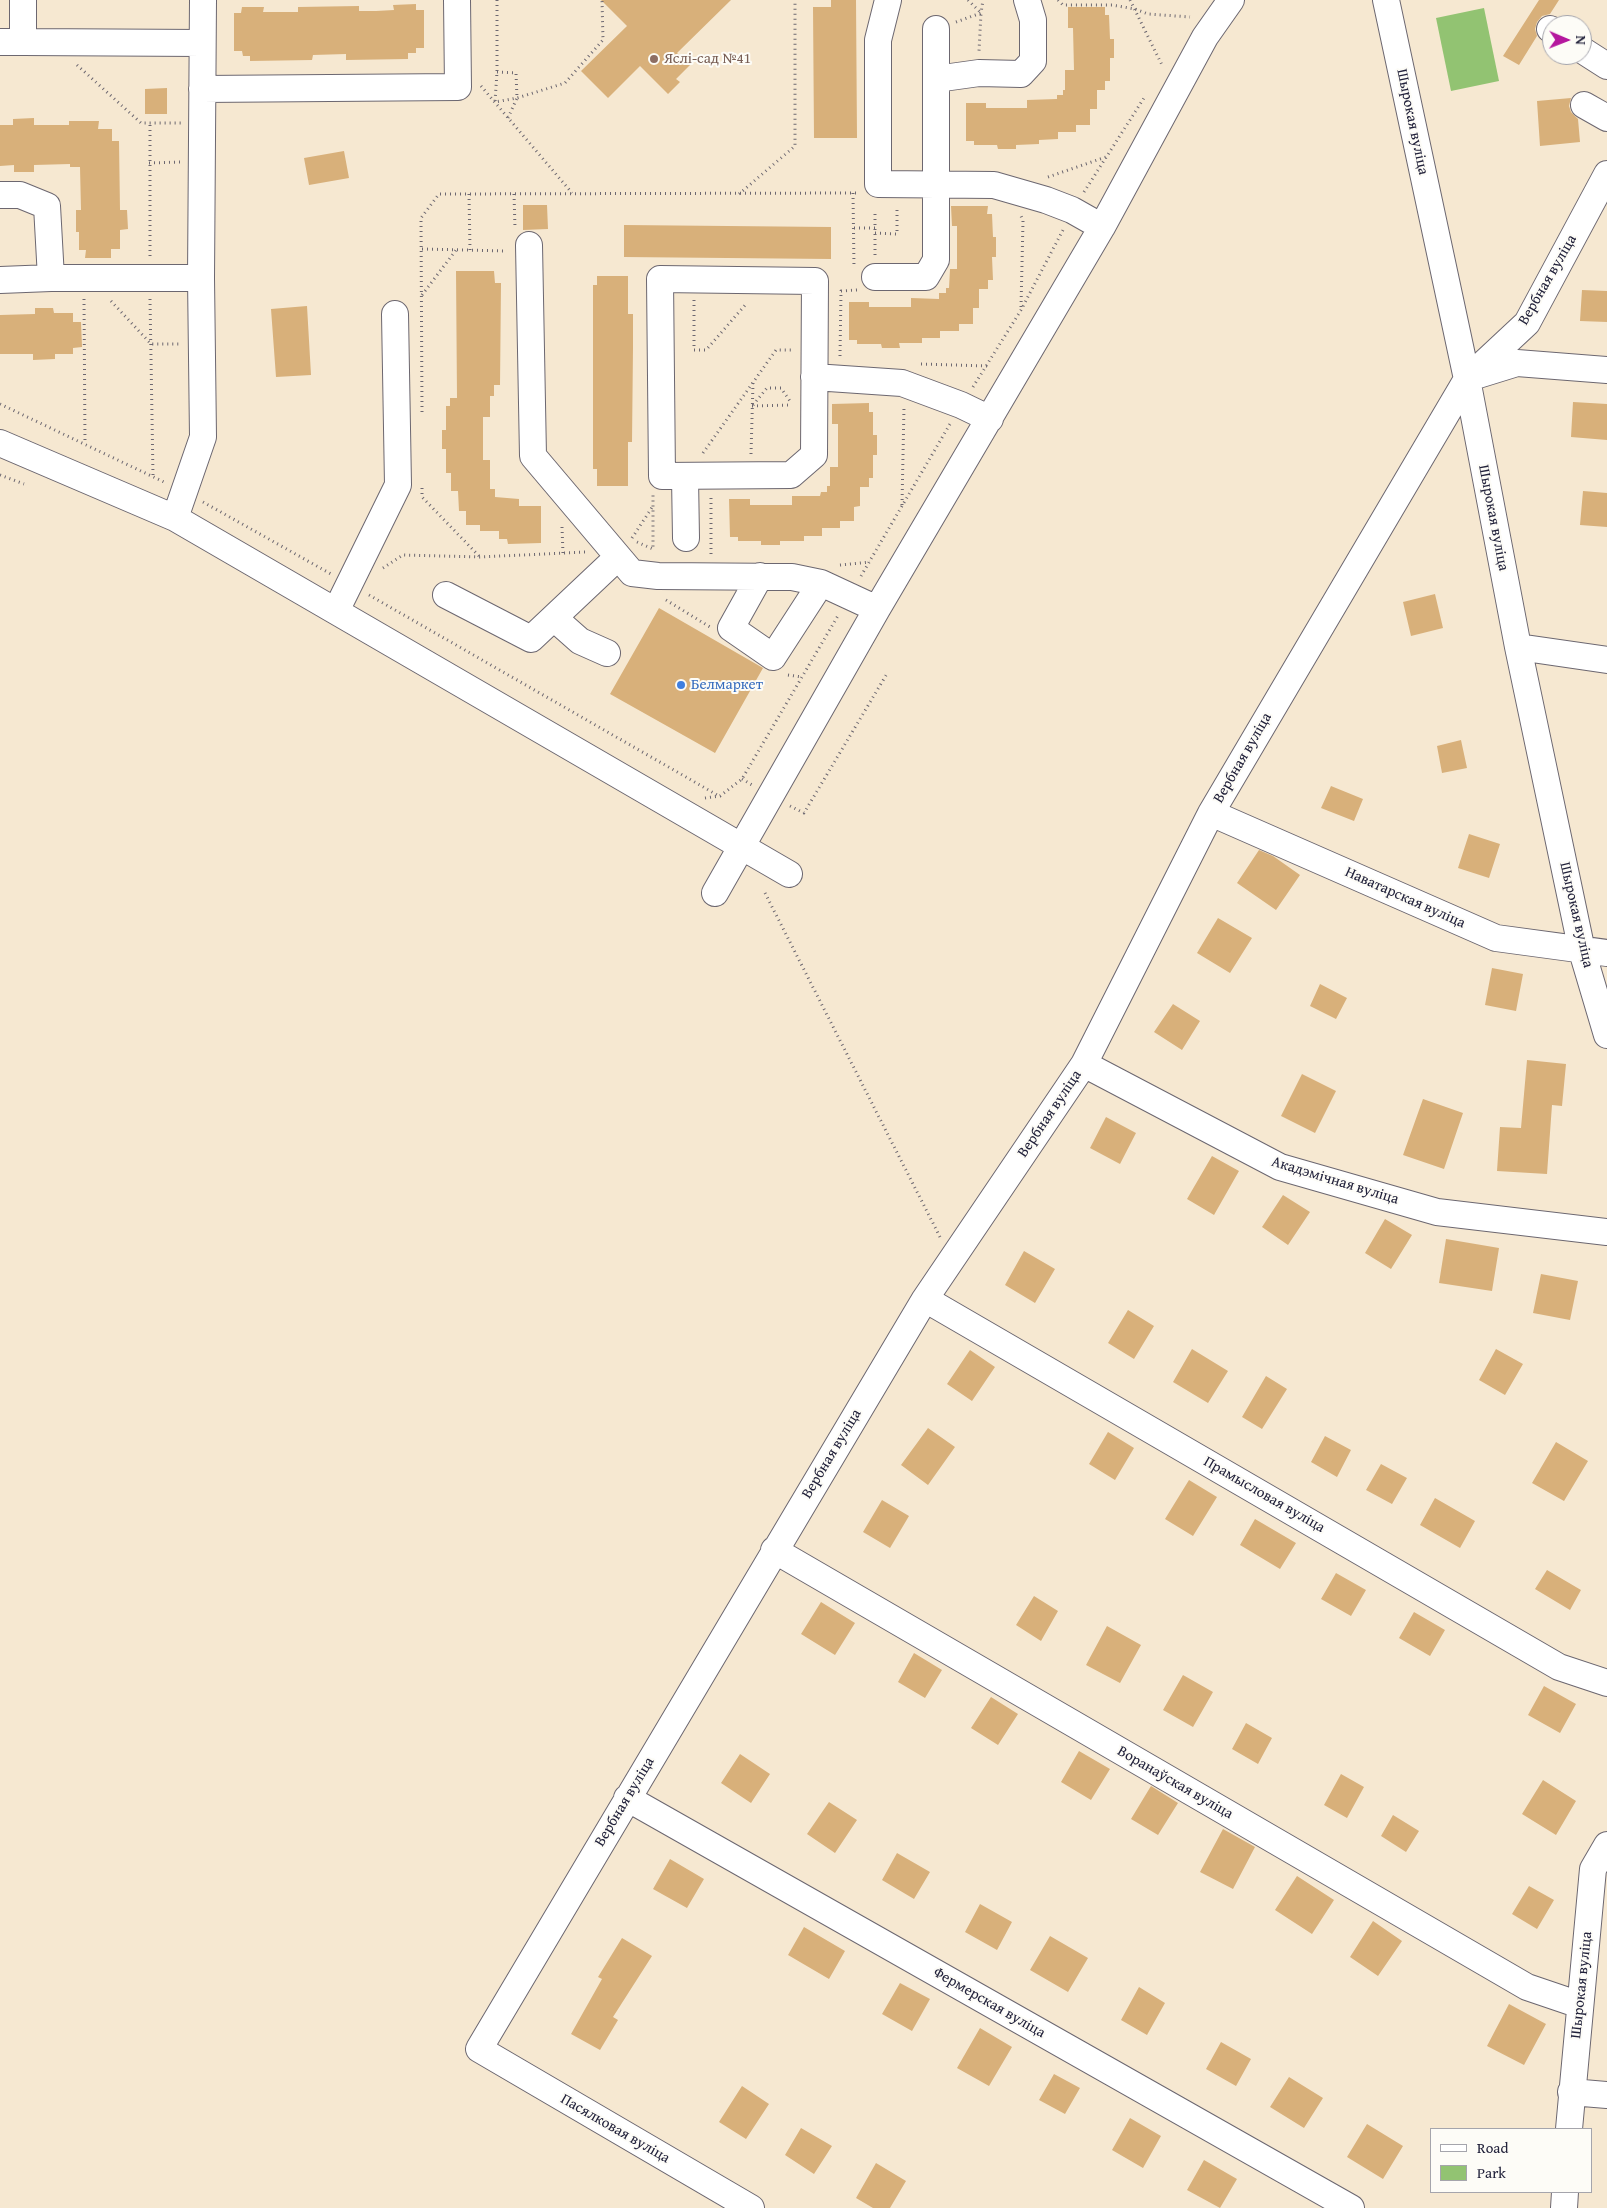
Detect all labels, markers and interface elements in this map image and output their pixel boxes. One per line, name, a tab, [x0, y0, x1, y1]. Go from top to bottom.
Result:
north arrow	[1542, 15, 1592, 65]
text: N	[1571, 35, 1591, 45]
place label: Яслі-сад №41	[664, 50, 751, 68]
marker: Яслі-сад №41	[648, 53, 660, 65]
street label: Шырокая вуліца	[1392, 67, 1432, 177]
street label: Вербная вуліца	[1515, 232, 1581, 328]
street label: Шырокая вуліца	[1474, 463, 1512, 573]
place label: Белмаркет	[691, 676, 763, 694]
marker: Белмаркет	[675, 679, 687, 691]
street label: Вербная вуліца	[1210, 710, 1276, 806]
street label: Шырокая вуліца	[1555, 860, 1597, 970]
street label: Наватарская вуліца	[1342, 863, 1468, 933]
street label: Вербная вуліца	[1014, 1067, 1086, 1161]
street label: Акадэмічная вуліца	[1269, 1153, 1401, 1209]
street label: Вербная вуліца	[798, 1406, 866, 1502]
street label: Прамысловая вуліца	[1200, 1453, 1328, 1537]
street label: Воранаўская вуліца	[1114, 1743, 1236, 1823]
street label: Вербная вуліца	[591, 1754, 659, 1850]
street label: Шырокая вуліца	[1567, 1930, 1597, 2040]
street label: Фермерская вуліца	[930, 1964, 1048, 2042]
street label: Пасялковая вуліца	[557, 2090, 673, 2168]
legend	[1430, 2128, 1592, 2193]
text: Road	[1477, 2137, 1508, 2158]
text: Park	[1477, 2162, 1506, 2183]

